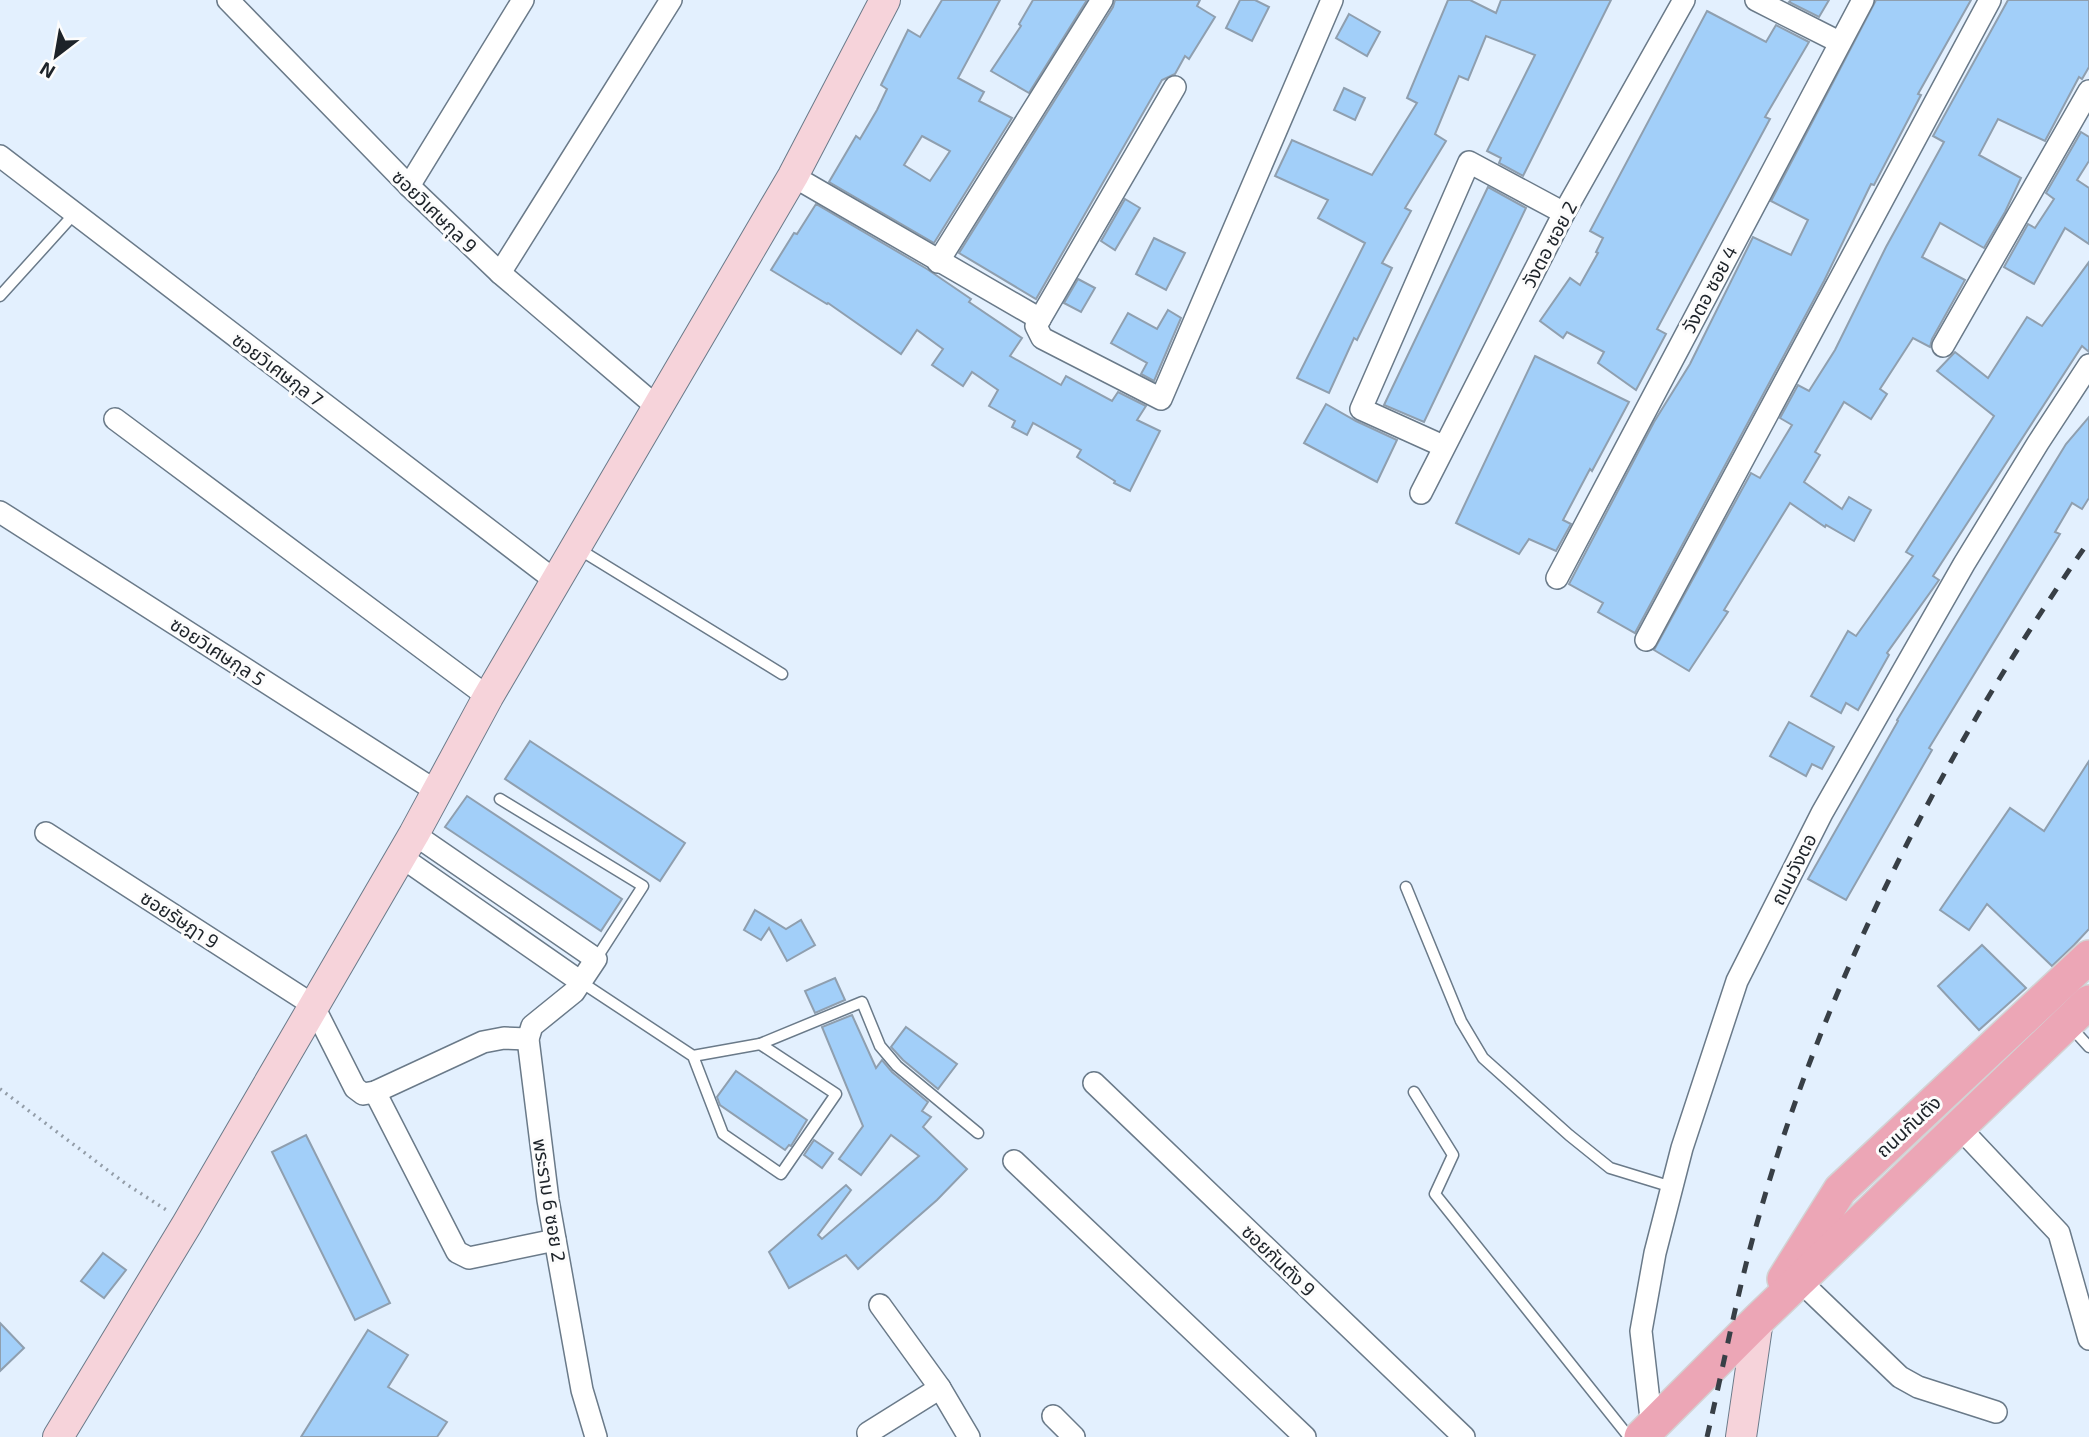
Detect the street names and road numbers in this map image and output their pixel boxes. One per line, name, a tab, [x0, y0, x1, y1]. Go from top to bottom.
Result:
street label: ซอยวิเศษกุล 9	[387, 165, 482, 258]
street label: วังตอ ซอย 2	[1517, 197, 1581, 291]
street label: วังตอ ซอย 4	[1676, 241, 1742, 337]
street label: ซอยวิเศษกุล 7	[227, 327, 328, 412]
street label: ซอยวิเศษกุล 5	[166, 612, 270, 691]
street label: ถนนวังตอ	[1765, 829, 1821, 909]
street label: ซอยรัษฎา 9	[137, 885, 223, 953]
street label: ถนนกันตัง	[1871, 1090, 1945, 1162]
street label: พระราม 6 ซอย 2	[529, 1137, 571, 1263]
street label: ซอยกันตัง 9	[1237, 1219, 1321, 1301]

